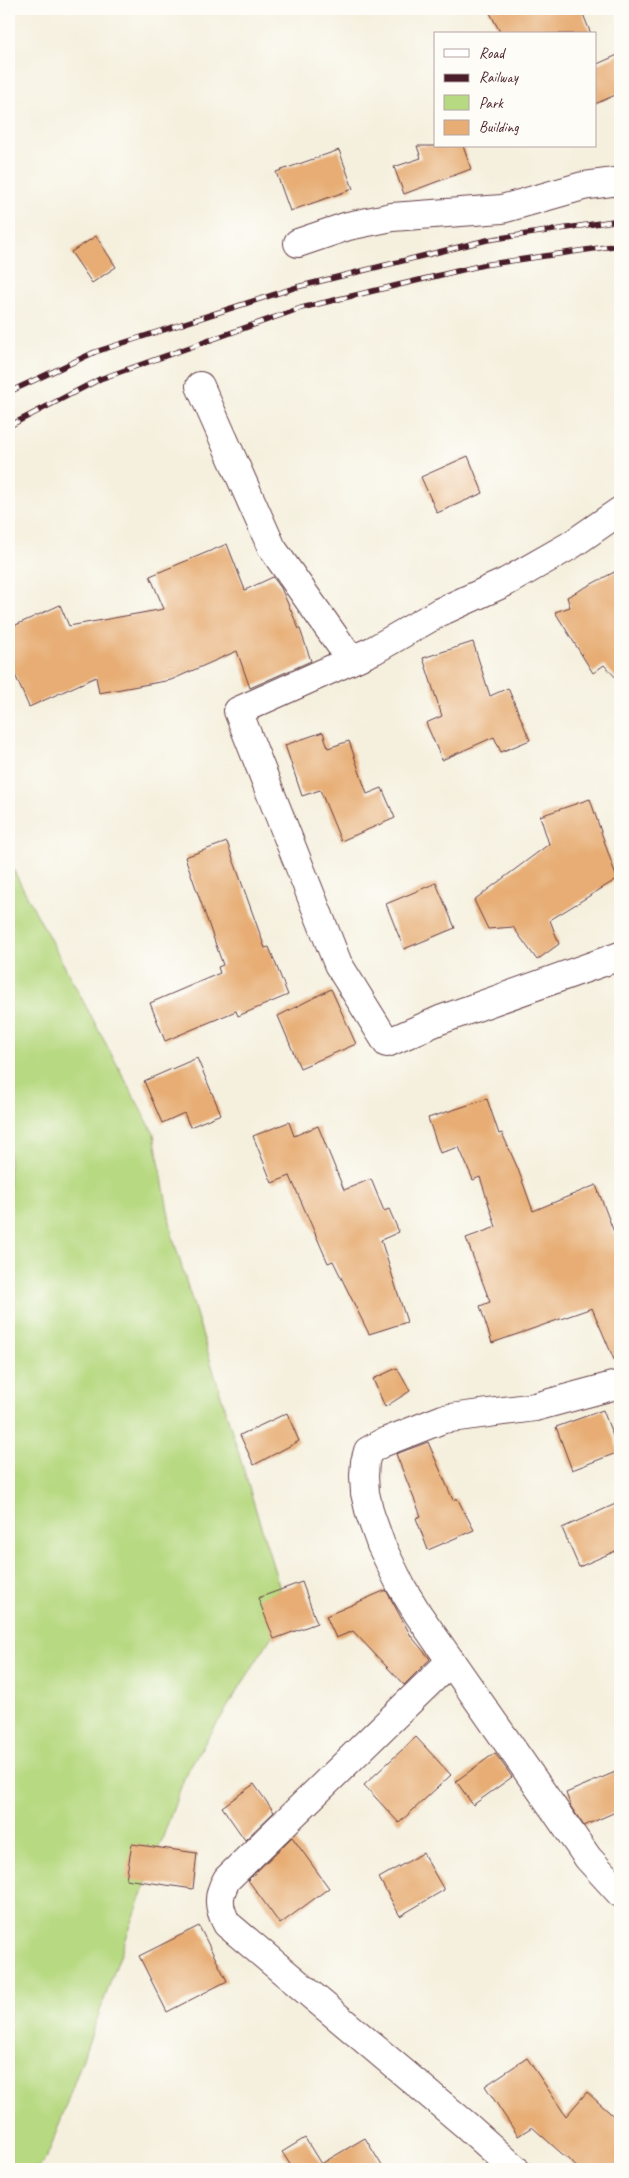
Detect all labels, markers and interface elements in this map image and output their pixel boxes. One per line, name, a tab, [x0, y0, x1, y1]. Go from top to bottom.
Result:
legend	[434, 32, 596, 148]
text: Road	[479, 44, 506, 63]
text: Railway	[479, 68, 520, 87]
text: Park	[479, 94, 504, 113]
text: Building	[479, 118, 519, 137]

